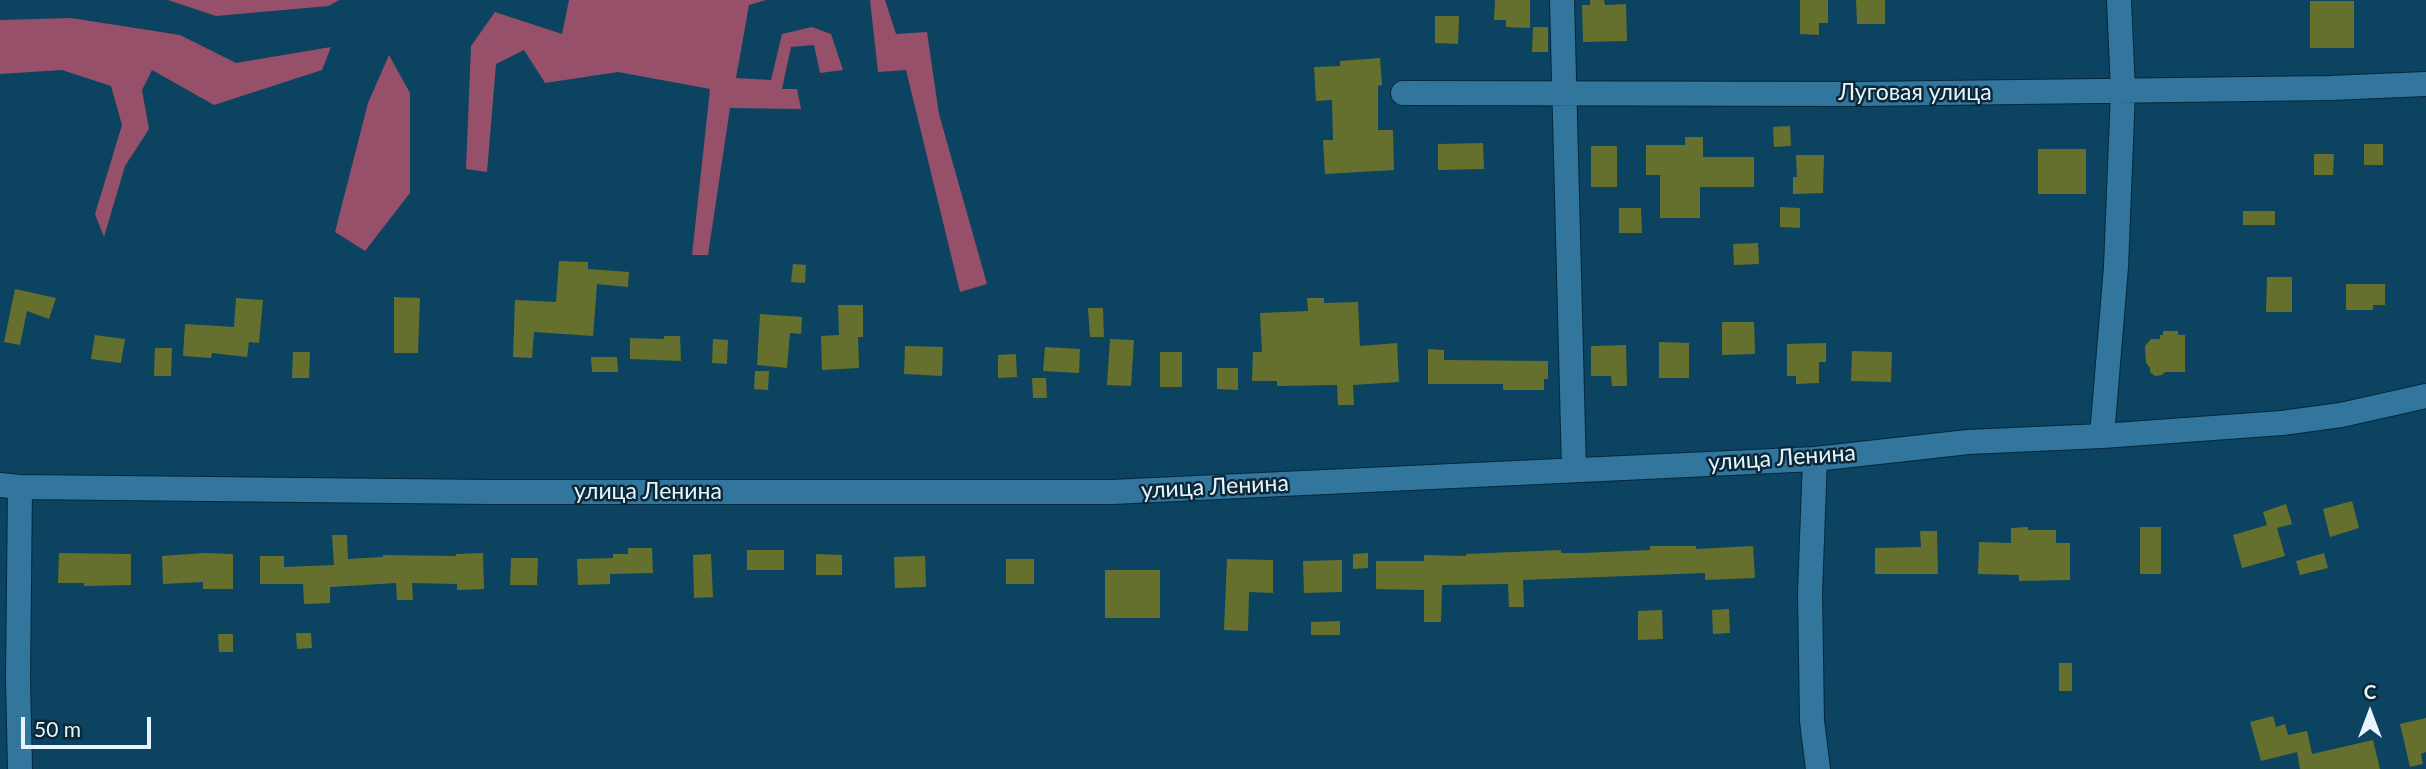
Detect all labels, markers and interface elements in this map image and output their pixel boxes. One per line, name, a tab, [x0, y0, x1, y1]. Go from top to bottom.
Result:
street label: Луговая улица	[1838, 79, 1992, 107]
street label: улица Ленина	[1707, 439, 1857, 477]
street label: улица Ленина	[1141, 469, 1289, 505]
street label: улица Ленина	[574, 478, 722, 506]
north arrow	[2335, 678, 2405, 748]
text: С	[2364, 680, 2376, 703]
scale bar	[24, 702, 154, 746]
text: 50 m	[34, 716, 81, 741]

